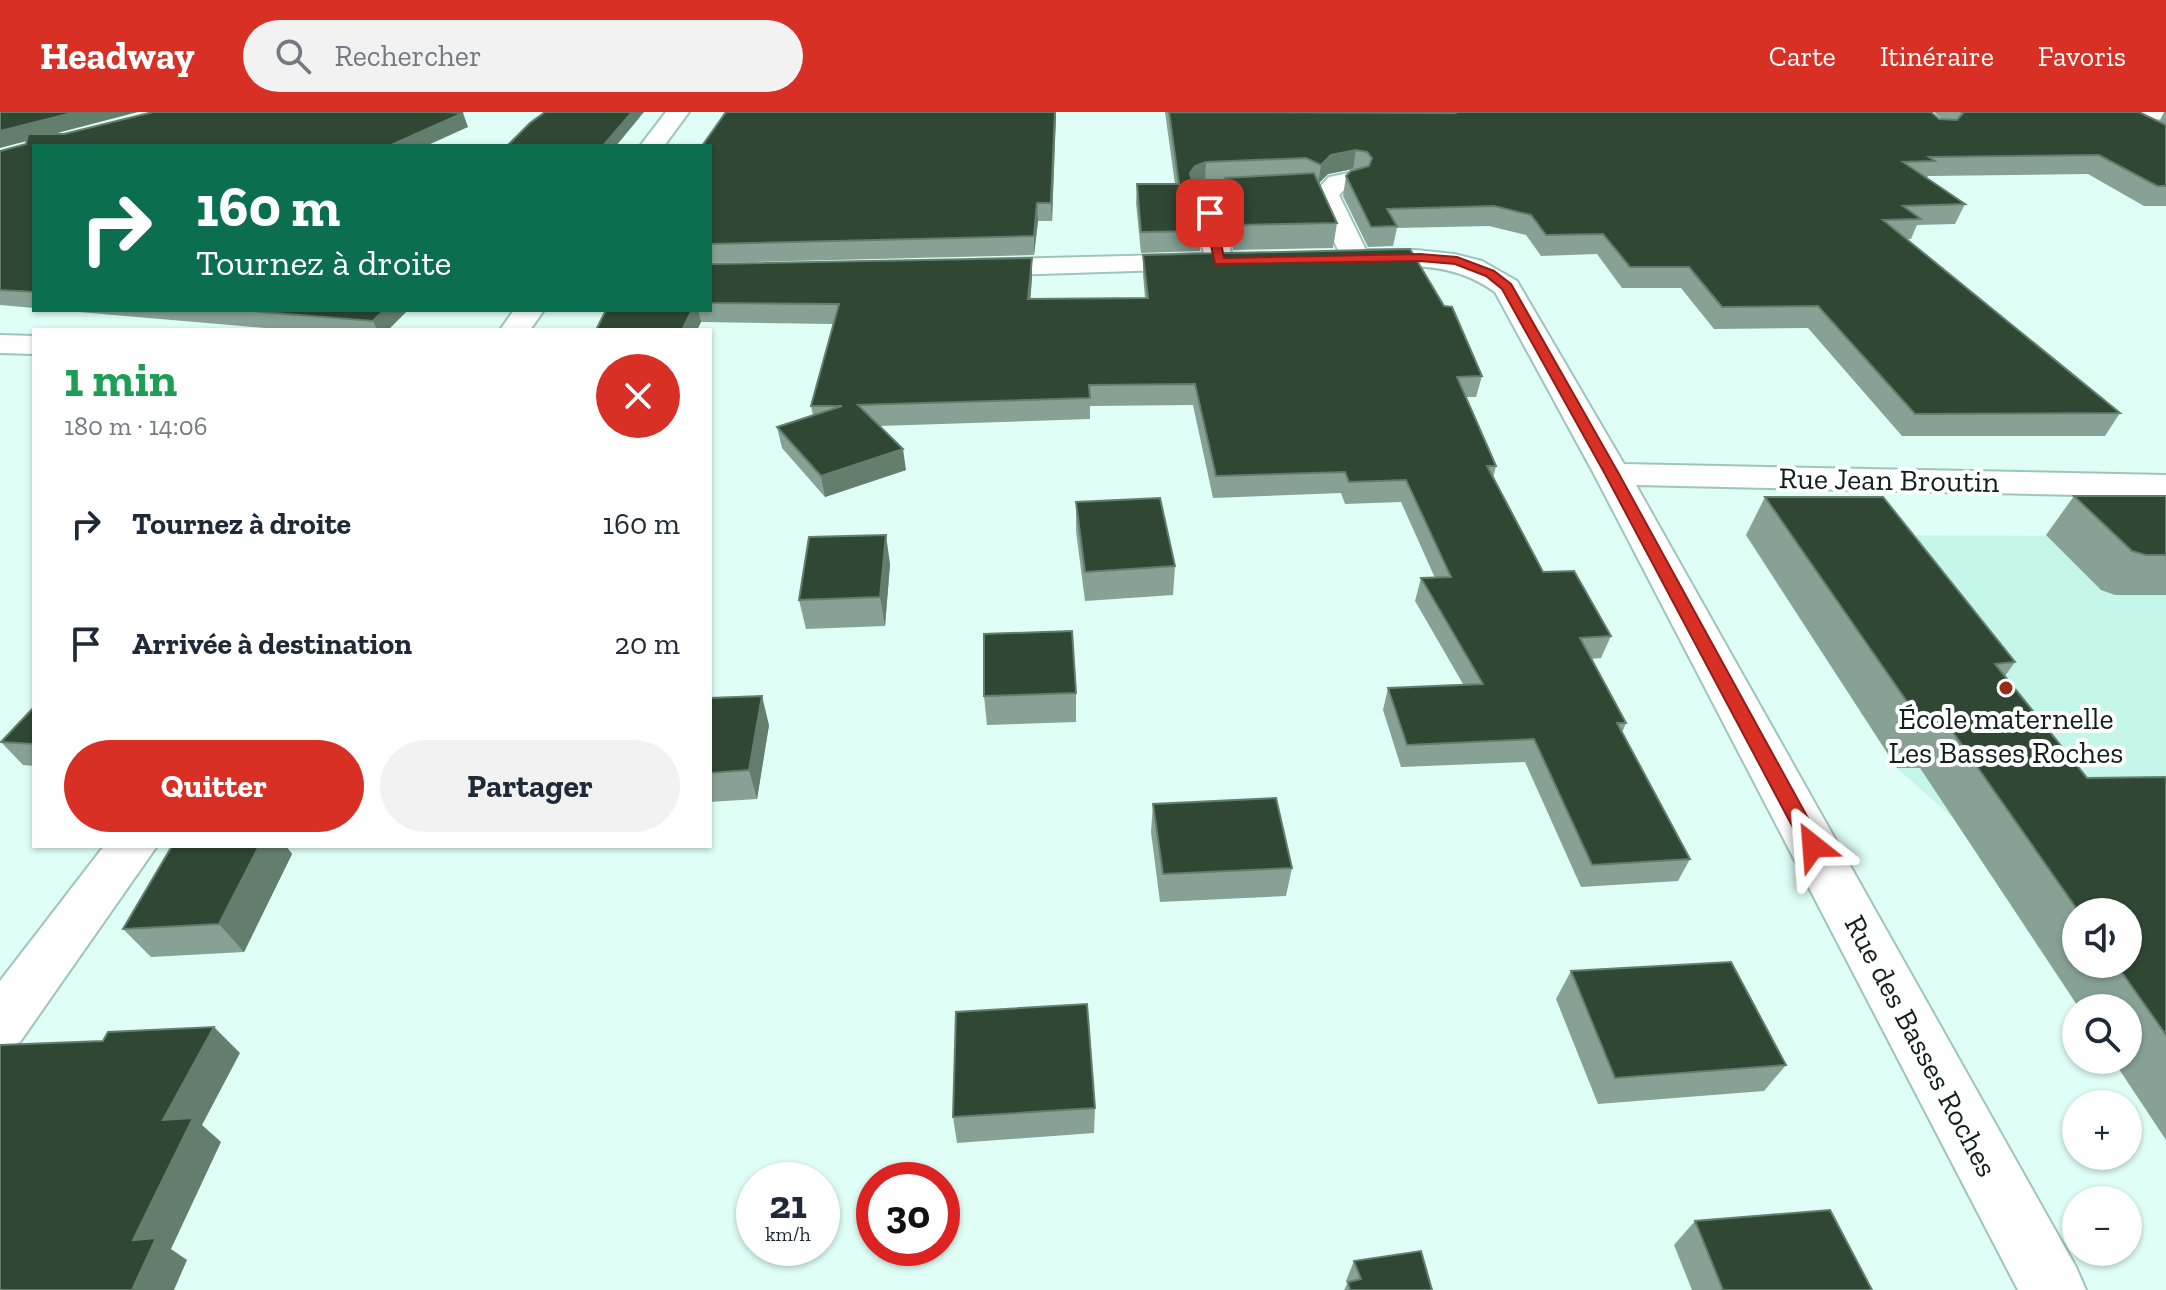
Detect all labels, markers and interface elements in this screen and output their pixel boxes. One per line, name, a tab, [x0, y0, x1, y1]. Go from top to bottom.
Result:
search box	[243, 20, 803, 92]
text: Headway	[40, 33, 195, 79]
icon: search	[271, 34, 315, 78]
text: Rechercher	[335, 38, 482, 74]
text: Carte	[1769, 40, 1836, 73]
text: Itinéraire	[1880, 40, 1994, 73]
text: Favoris	[2038, 40, 2126, 73]
text: 160 m	[196, 173, 340, 240]
icon: right	[64, 176, 168, 280]
pin	[1176, 179, 1244, 247]
icon: arrive	[1188, 191, 1232, 235]
text: Tournez à droite	[196, 241, 452, 284]
text: 1 min	[64, 351, 177, 408]
button: close	[596, 354, 680, 438]
text: 180 m · 14:06	[64, 410, 207, 442]
street label: Rue Jean Broutin	[1778, 460, 2000, 500]
icon: right	[64, 502, 108, 546]
text: Tournez à droite	[132, 506, 351, 542]
text: 160 m	[603, 506, 680, 542]
icon: arrive	[64, 622, 108, 666]
text: Arrivée à destination	[132, 626, 412, 662]
text: 20 m	[615, 626, 680, 662]
marker: École maternelle Les Basses Roches	[1997, 679, 2015, 697]
place label: École maternelle Les Basses Roches	[1889, 701, 2123, 771]
button: Quitter	[64, 740, 364, 832]
button: Partager	[380, 740, 680, 832]
position arrow	[1771, 804, 1855, 888]
map controls	[2062, 898, 2142, 1266]
button: sound	[2062, 898, 2142, 978]
street label: Rue des Basses Roches	[1837, 909, 2005, 1183]
button: search	[2062, 994, 2142, 1074]
button: +	[2062, 1090, 2142, 1170]
speed limit sign: 30	[856, 1162, 960, 1266]
text: 21	[769, 1180, 807, 1228]
button: −	[2062, 1186, 2142, 1266]
text: km/h	[765, 1222, 811, 1246]

